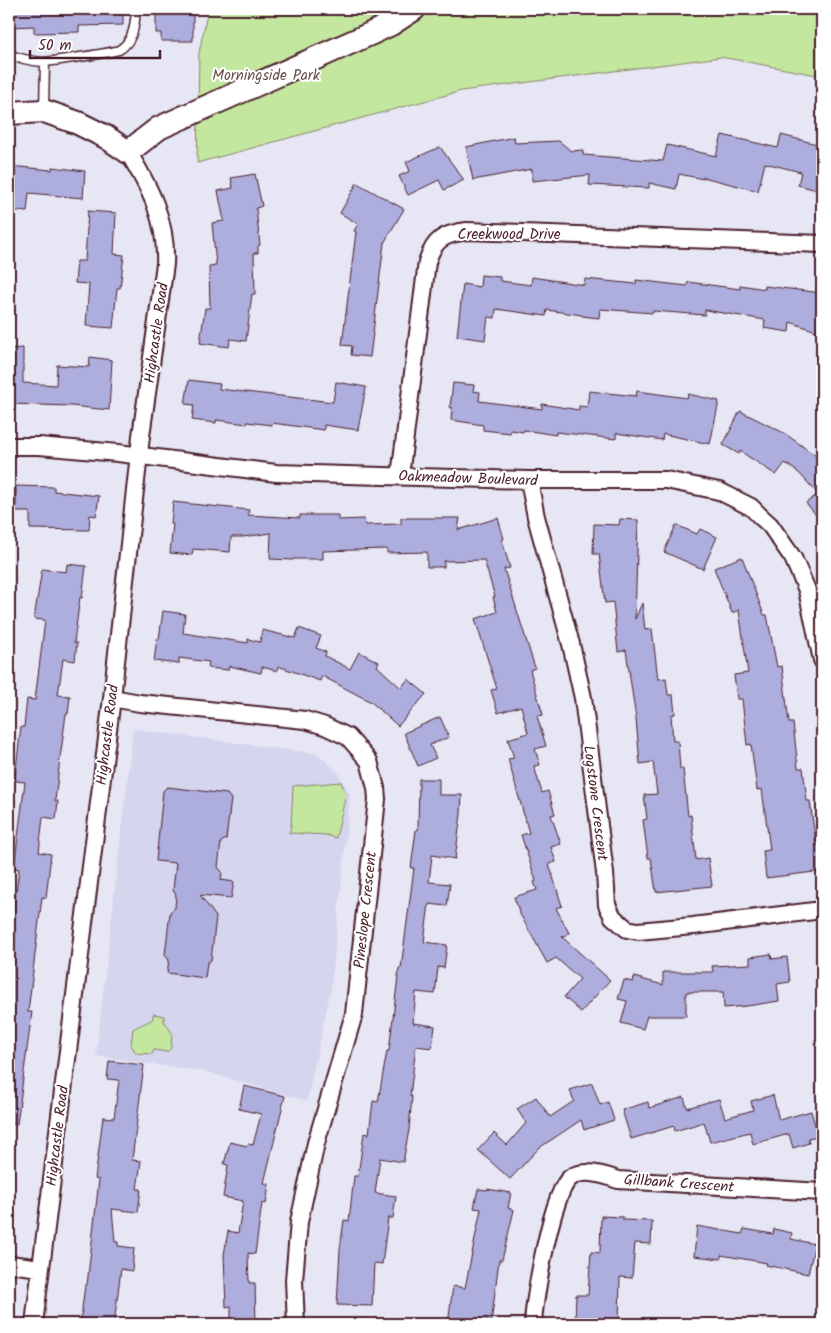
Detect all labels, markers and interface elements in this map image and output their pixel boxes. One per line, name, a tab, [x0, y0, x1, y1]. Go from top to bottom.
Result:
scale bar	[30, 28, 160, 60]
text: 50 m	[38, 34, 72, 58]
park label: Morningside Park	[212, 64, 321, 88]
street label: Creekwood Drive	[458, 223, 561, 247]
street label: Highcastle Road	[138, 281, 176, 385]
street label: Oakmeadow Boulevard	[398, 465, 538, 493]
street label: Highcastle Road	[90, 683, 126, 787]
street label: Logstone Crescent	[576, 744, 614, 862]
street label: Pineslope Crescent	[348, 850, 384, 970]
street label: Highcastle Road	[40, 1084, 76, 1188]
street label: Gillbank Crescent	[623, 1168, 735, 1200]

